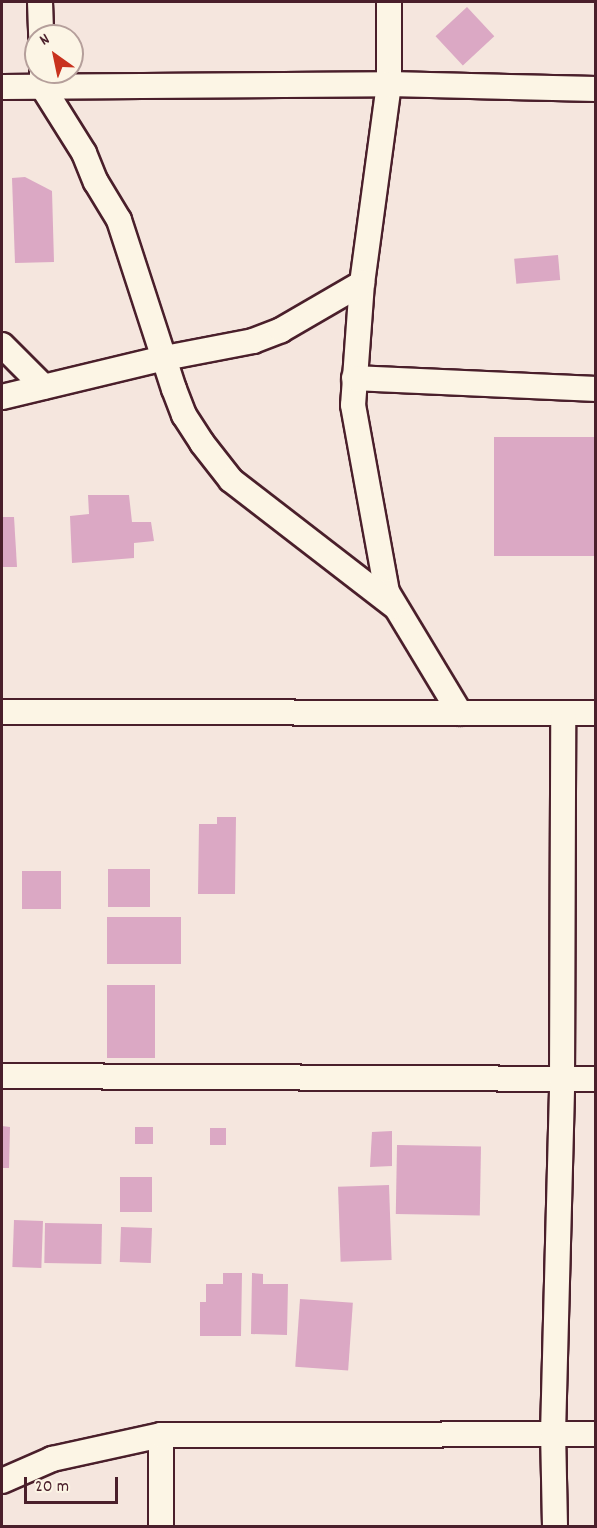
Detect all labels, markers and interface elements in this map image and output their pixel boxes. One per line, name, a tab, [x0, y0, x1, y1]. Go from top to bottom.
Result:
north arrow	[24, 24, 84, 84]
text: N	[35, 28, 55, 52]
scale bar	[27, 1465, 122, 1503]
text: 20 m	[35, 1475, 69, 1500]

